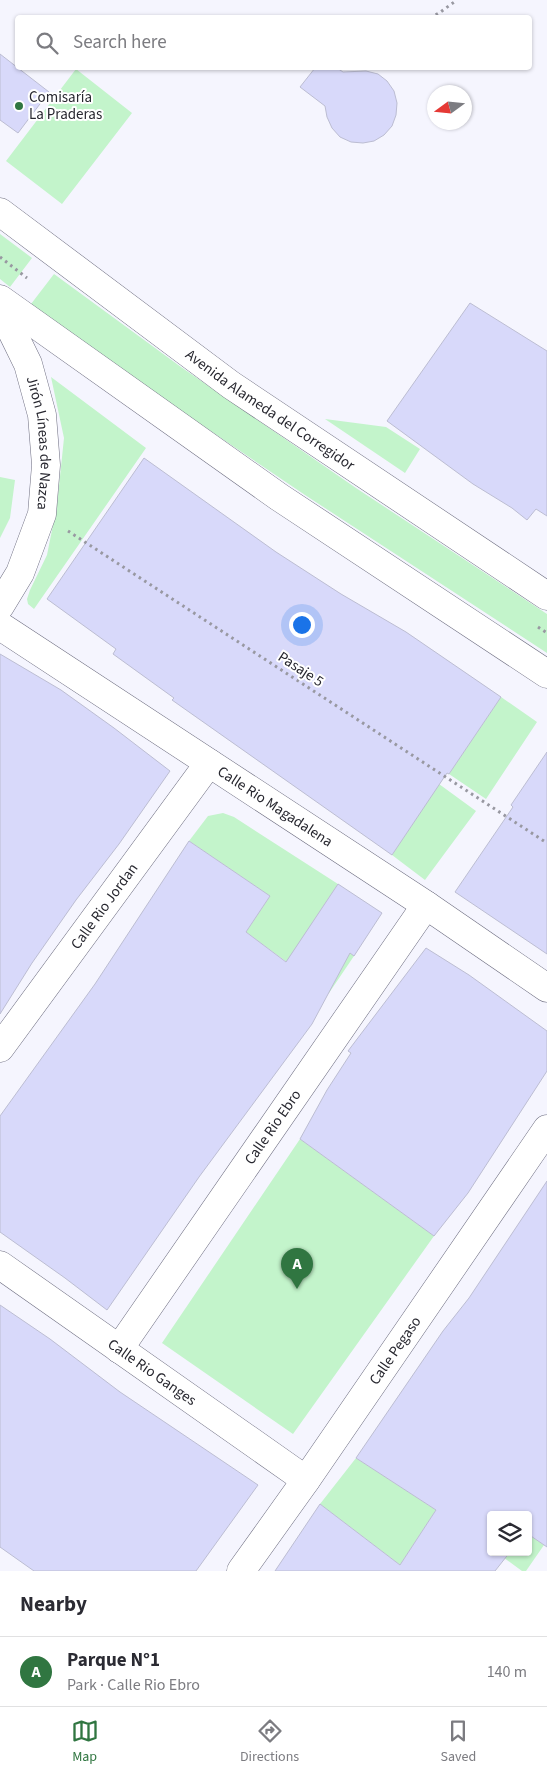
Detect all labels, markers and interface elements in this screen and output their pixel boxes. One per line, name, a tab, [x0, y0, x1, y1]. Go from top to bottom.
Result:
search box	[15, 15, 532, 70]
icon: search	[33, 29, 61, 57]
text: Search here	[73, 29, 167, 56]
north arrow	[427, 85, 472, 130]
place label: Comisaría La Praderas	[29, 87, 102, 125]
marker: Comisaría La Praderas	[13, 100, 25, 112]
street label: Avenida Alameda del Corregidor	[181, 344, 360, 476]
street label: Jirón Líneas de Nazca	[21, 374, 56, 511]
your location	[289, 612, 315, 638]
street label: Pasaje 5	[274, 647, 328, 692]
street label: Calle Rio Magadalena	[213, 761, 337, 852]
street label: Calle Rio Jordan	[66, 859, 143, 954]
street label: Calle Rio Ebro	[240, 1085, 306, 1169]
pin: A	[281, 1248, 313, 1289]
street label: Calle Pegaso	[364, 1312, 426, 1389]
street label: Calle Rio Ganges	[103, 1334, 200, 1411]
map controls	[487, 1511, 532, 1556]
button: layers	[487, 1511, 532, 1556]
text: Nearby	[20, 1589, 87, 1619]
text: Parque N°1	[67, 1647, 160, 1674]
text: A	[31, 1661, 41, 1683]
text: 140 m	[487, 1661, 527, 1683]
text: Park · Calle Rio Ebro	[67, 1674, 200, 1696]
tab: Map	[71, 1717, 99, 1767]
tab: Directions	[240, 1717, 299, 1767]
tab: Saved	[441, 1717, 476, 1767]

